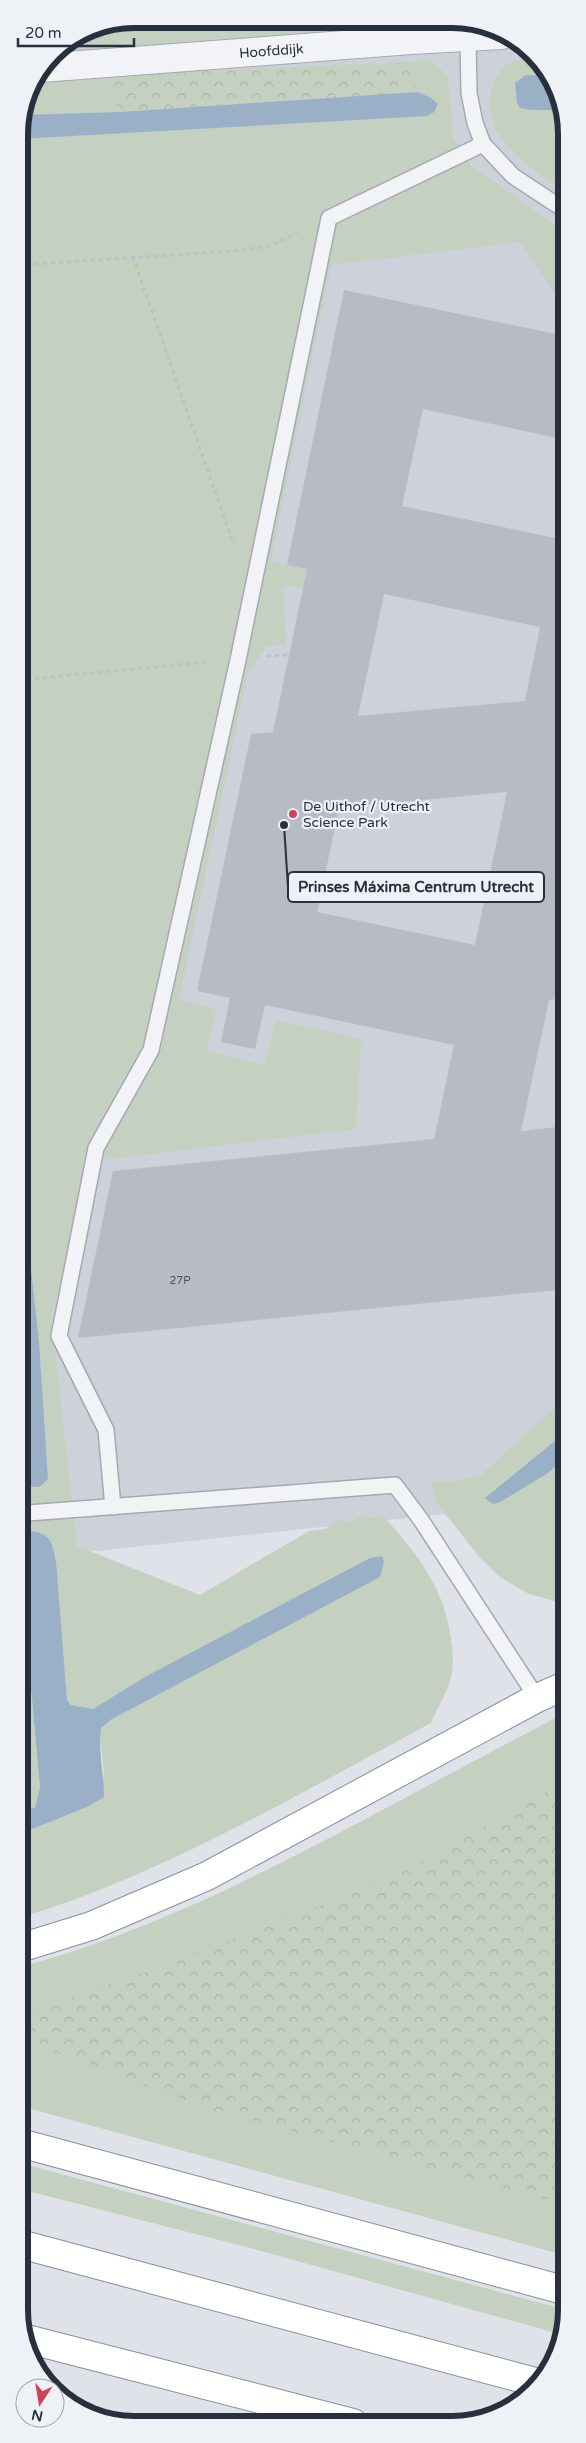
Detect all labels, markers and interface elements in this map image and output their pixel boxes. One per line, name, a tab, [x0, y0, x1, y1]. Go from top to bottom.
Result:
scale bar	[18, 15, 134, 47]
text: 20 m	[25, 24, 62, 42]
street label: Hoofddijk	[238, 40, 305, 62]
place label: De Uithof / Utrecht Science Park	[303, 798, 431, 831]
marker: De Uithof / Utrecht Science Park	[287, 808, 299, 820]
callout: Prinses Máxima Centrum Utrecht	[288, 872, 544, 902]
text: Prinses Máxima Centrum Utrecht	[298, 878, 534, 896]
house number: 27P	[169, 1274, 191, 1287]
north arrow	[15, 2378, 65, 2428]
text: N	[30, 2406, 45, 2425]

